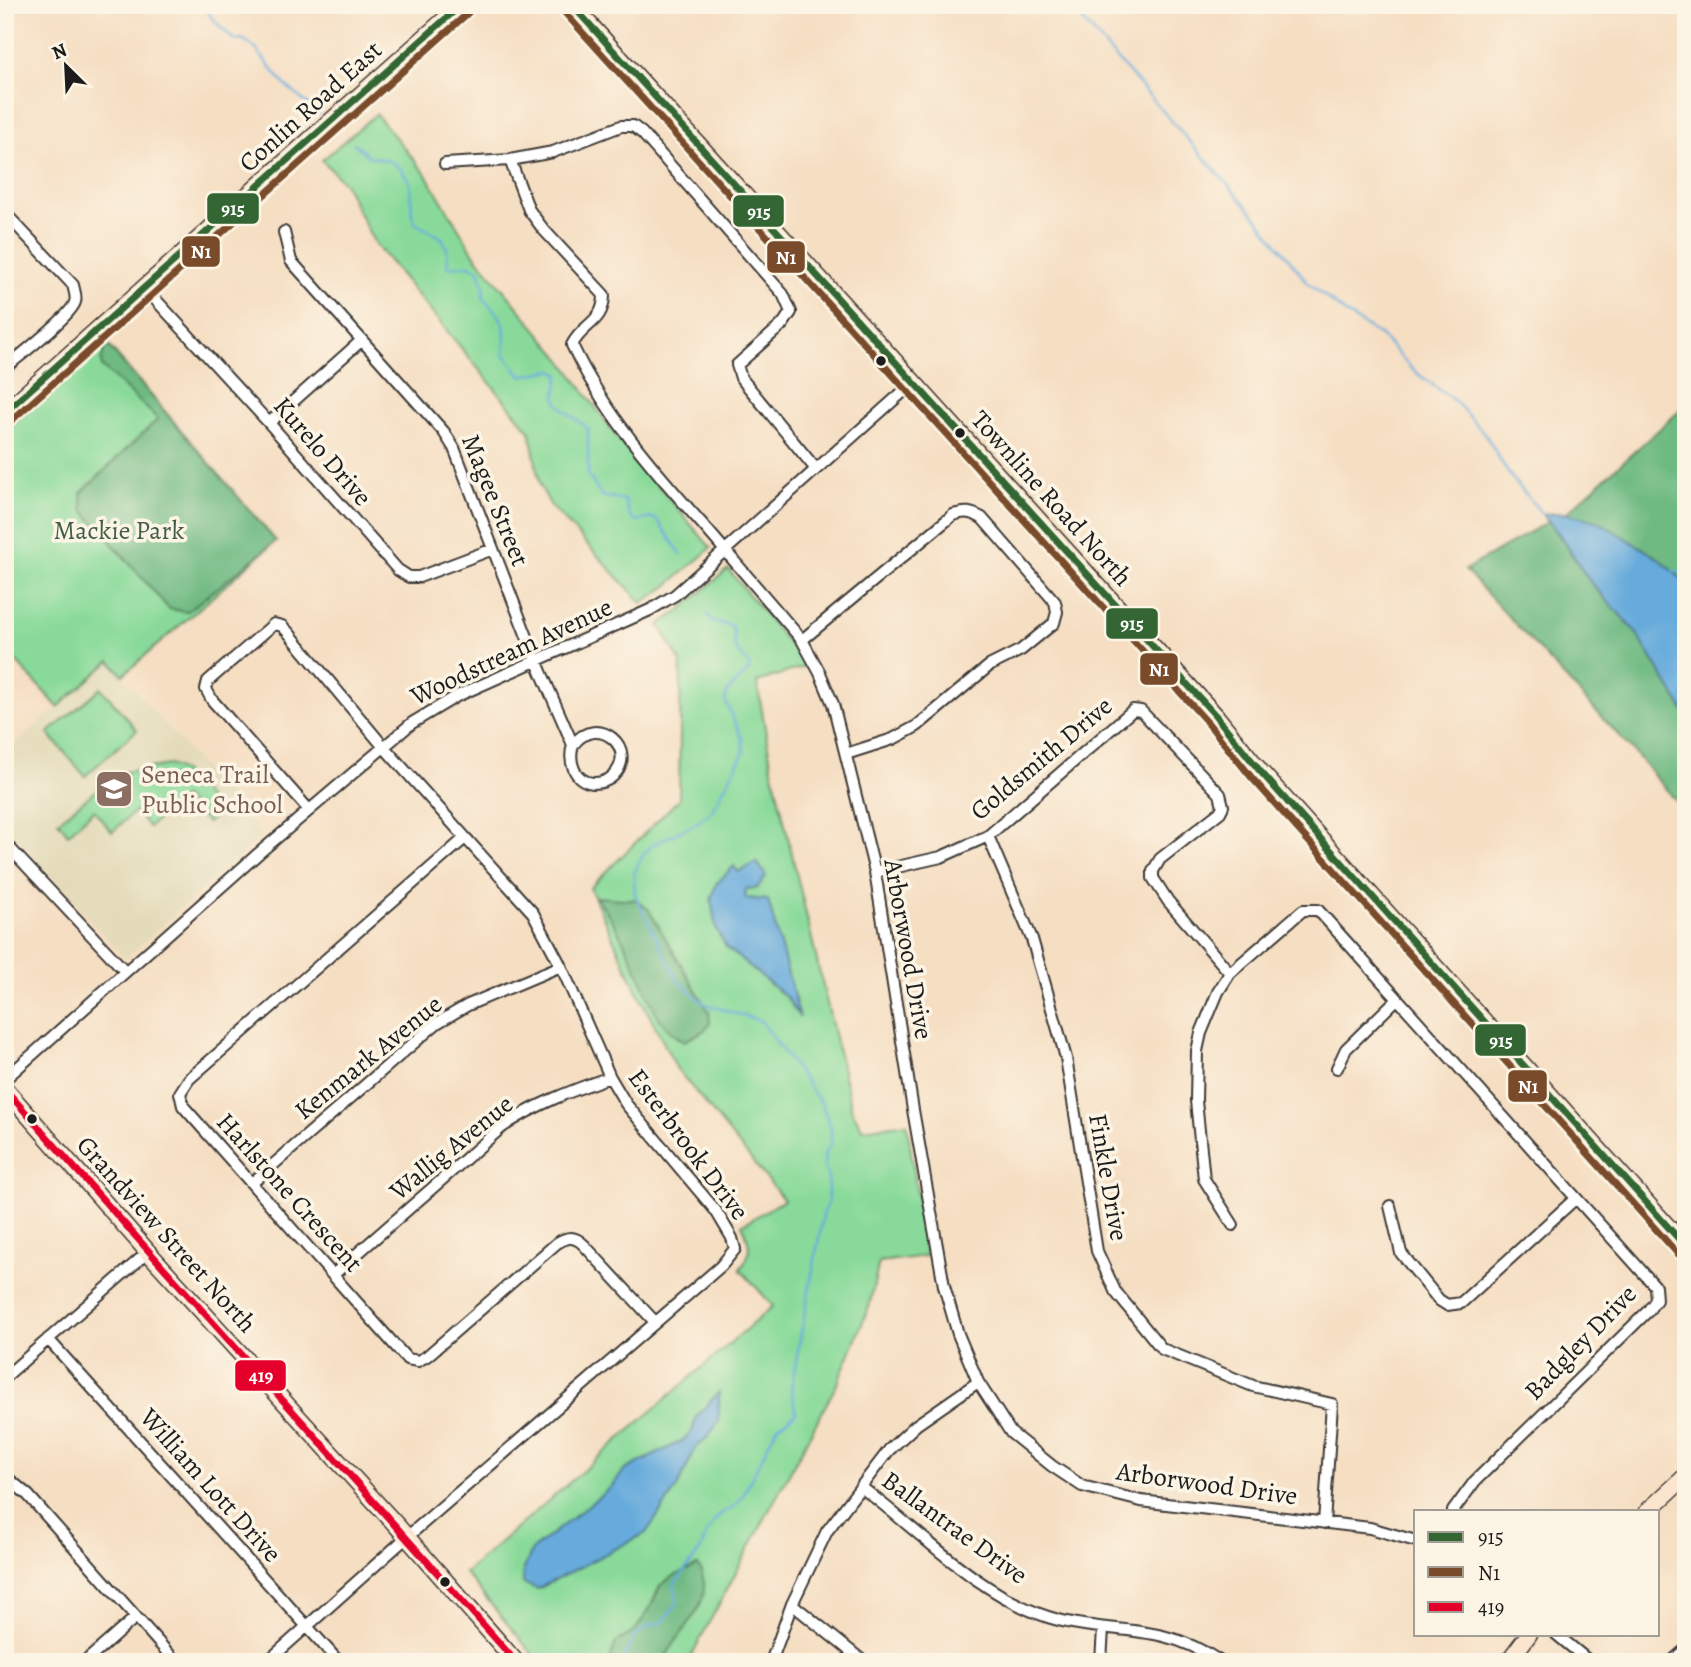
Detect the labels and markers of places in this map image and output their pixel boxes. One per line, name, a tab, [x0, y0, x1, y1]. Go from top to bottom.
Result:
unlabelled marker	[874, 354, 888, 368]
unlabelled marker	[953, 426, 967, 440]
place label: Seneca Trail Public School	[141, 757, 283, 822]
school or university icon: Seneca Trail Public School	[93, 768, 135, 810]
unlabelled marker	[25, 1112, 39, 1126]
unlabelled marker	[438, 1575, 452, 1589]

